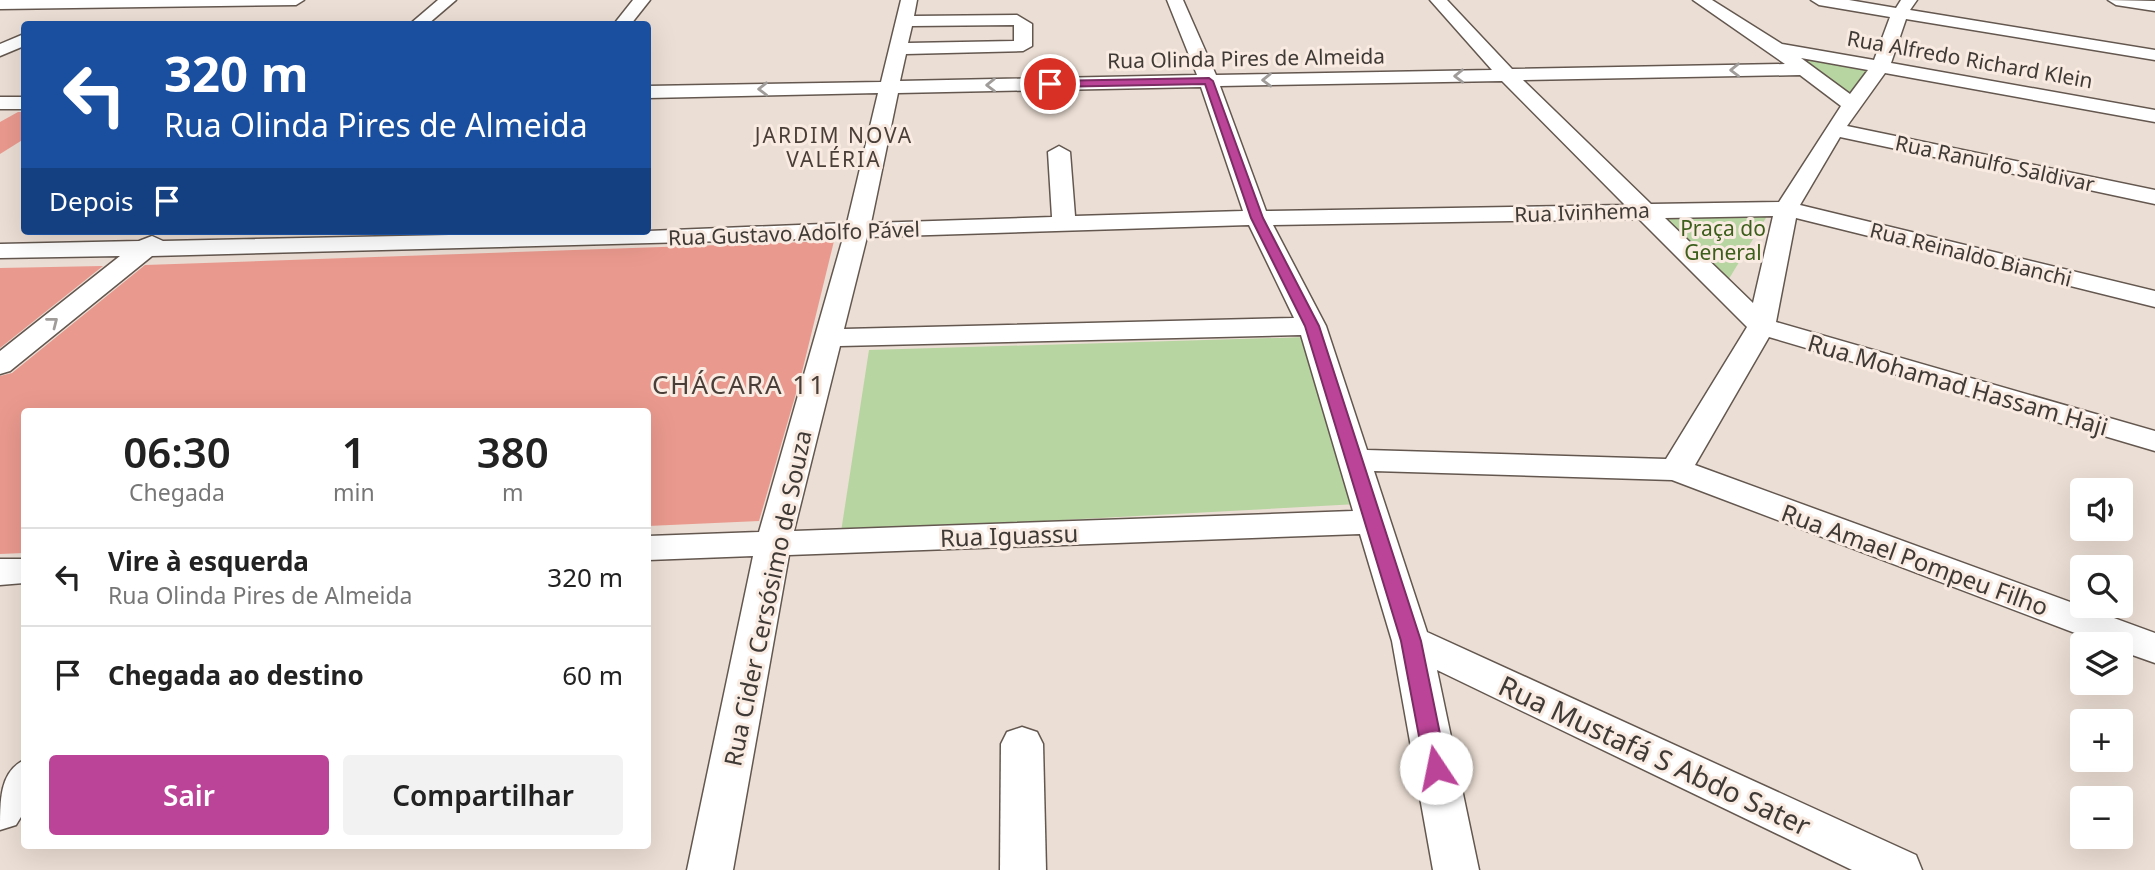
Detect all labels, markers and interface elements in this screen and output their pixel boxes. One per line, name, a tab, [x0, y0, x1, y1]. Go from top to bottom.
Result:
street label: Rua Alfredo Richard Klein	[1845, 24, 2095, 94]
text: 320 m	[164, 40, 309, 106]
street label: Rua Olinda Pires de Almeida	[1107, 42, 1385, 74]
icon: left	[49, 49, 140, 140]
pin	[1020, 54, 1080, 114]
one-way arrow	[1729, 63, 1740, 78]
icon: arrive	[1031, 65, 1069, 103]
one-way arrow	[1453, 69, 1464, 84]
one-way arrow	[1262, 72, 1272, 88]
one-way arrow	[985, 77, 996, 93]
one-way arrow	[758, 81, 768, 97]
text: Rua Olinda Pires de Almeida	[164, 103, 588, 146]
district label: JARDIM NOVA VALÉRIA	[753, 121, 913, 173]
street label: Rua Ranulfo Saldivar	[1893, 128, 2098, 198]
icon: arrive	[148, 182, 186, 220]
text: Depois	[49, 183, 134, 219]
street label: Rua Ivinhema	[1514, 196, 1650, 228]
park label: Praça do General	[1680, 214, 1766, 266]
street label: Rua Gustavo Adolfo Pável	[668, 215, 920, 251]
street label: Rua Reinaldo Bianchi	[1867, 215, 2075, 293]
one-way arrow	[46, 318, 58, 331]
street label: Rua Mohamad Hassam Haji	[1804, 325, 2112, 443]
district label: CHÁCARA 11	[652, 366, 826, 402]
text: 06:30	[123, 423, 231, 480]
text: 1	[342, 423, 366, 480]
text: 380	[477, 423, 549, 480]
street label: Rua Cider Cersósimo de Souza	[715, 427, 819, 769]
text: Chegada	[129, 476, 225, 508]
text: min	[333, 476, 375, 508]
text: m	[502, 476, 524, 508]
map controls	[2070, 478, 2133, 849]
button: sound	[2070, 478, 2133, 541]
street label: Rua Amael Pompeu Filho	[1777, 495, 2053, 623]
street label: Rua Iguassu	[939, 516, 1079, 554]
text: Vire à esquerda	[108, 543, 309, 579]
button: search	[2070, 555, 2133, 618]
icon: left	[49, 558, 87, 596]
text: 320 m	[547, 559, 623, 595]
text: Rua Olinda Pires de Almeida	[108, 579, 413, 611]
button: layers	[2070, 632, 2133, 695]
icon: arrive	[49, 656, 87, 694]
text: Chegada ao destino	[108, 657, 364, 693]
text: 60 m	[562, 657, 623, 693]
street label: Rua Mustafá S Abdo Sater	[1493, 666, 1817, 844]
button: +	[2070, 709, 2133, 772]
position arrow	[1399, 731, 1473, 805]
button: Sair	[49, 755, 329, 835]
button: Compartilhar	[343, 755, 623, 835]
button: −	[2070, 786, 2133, 849]

